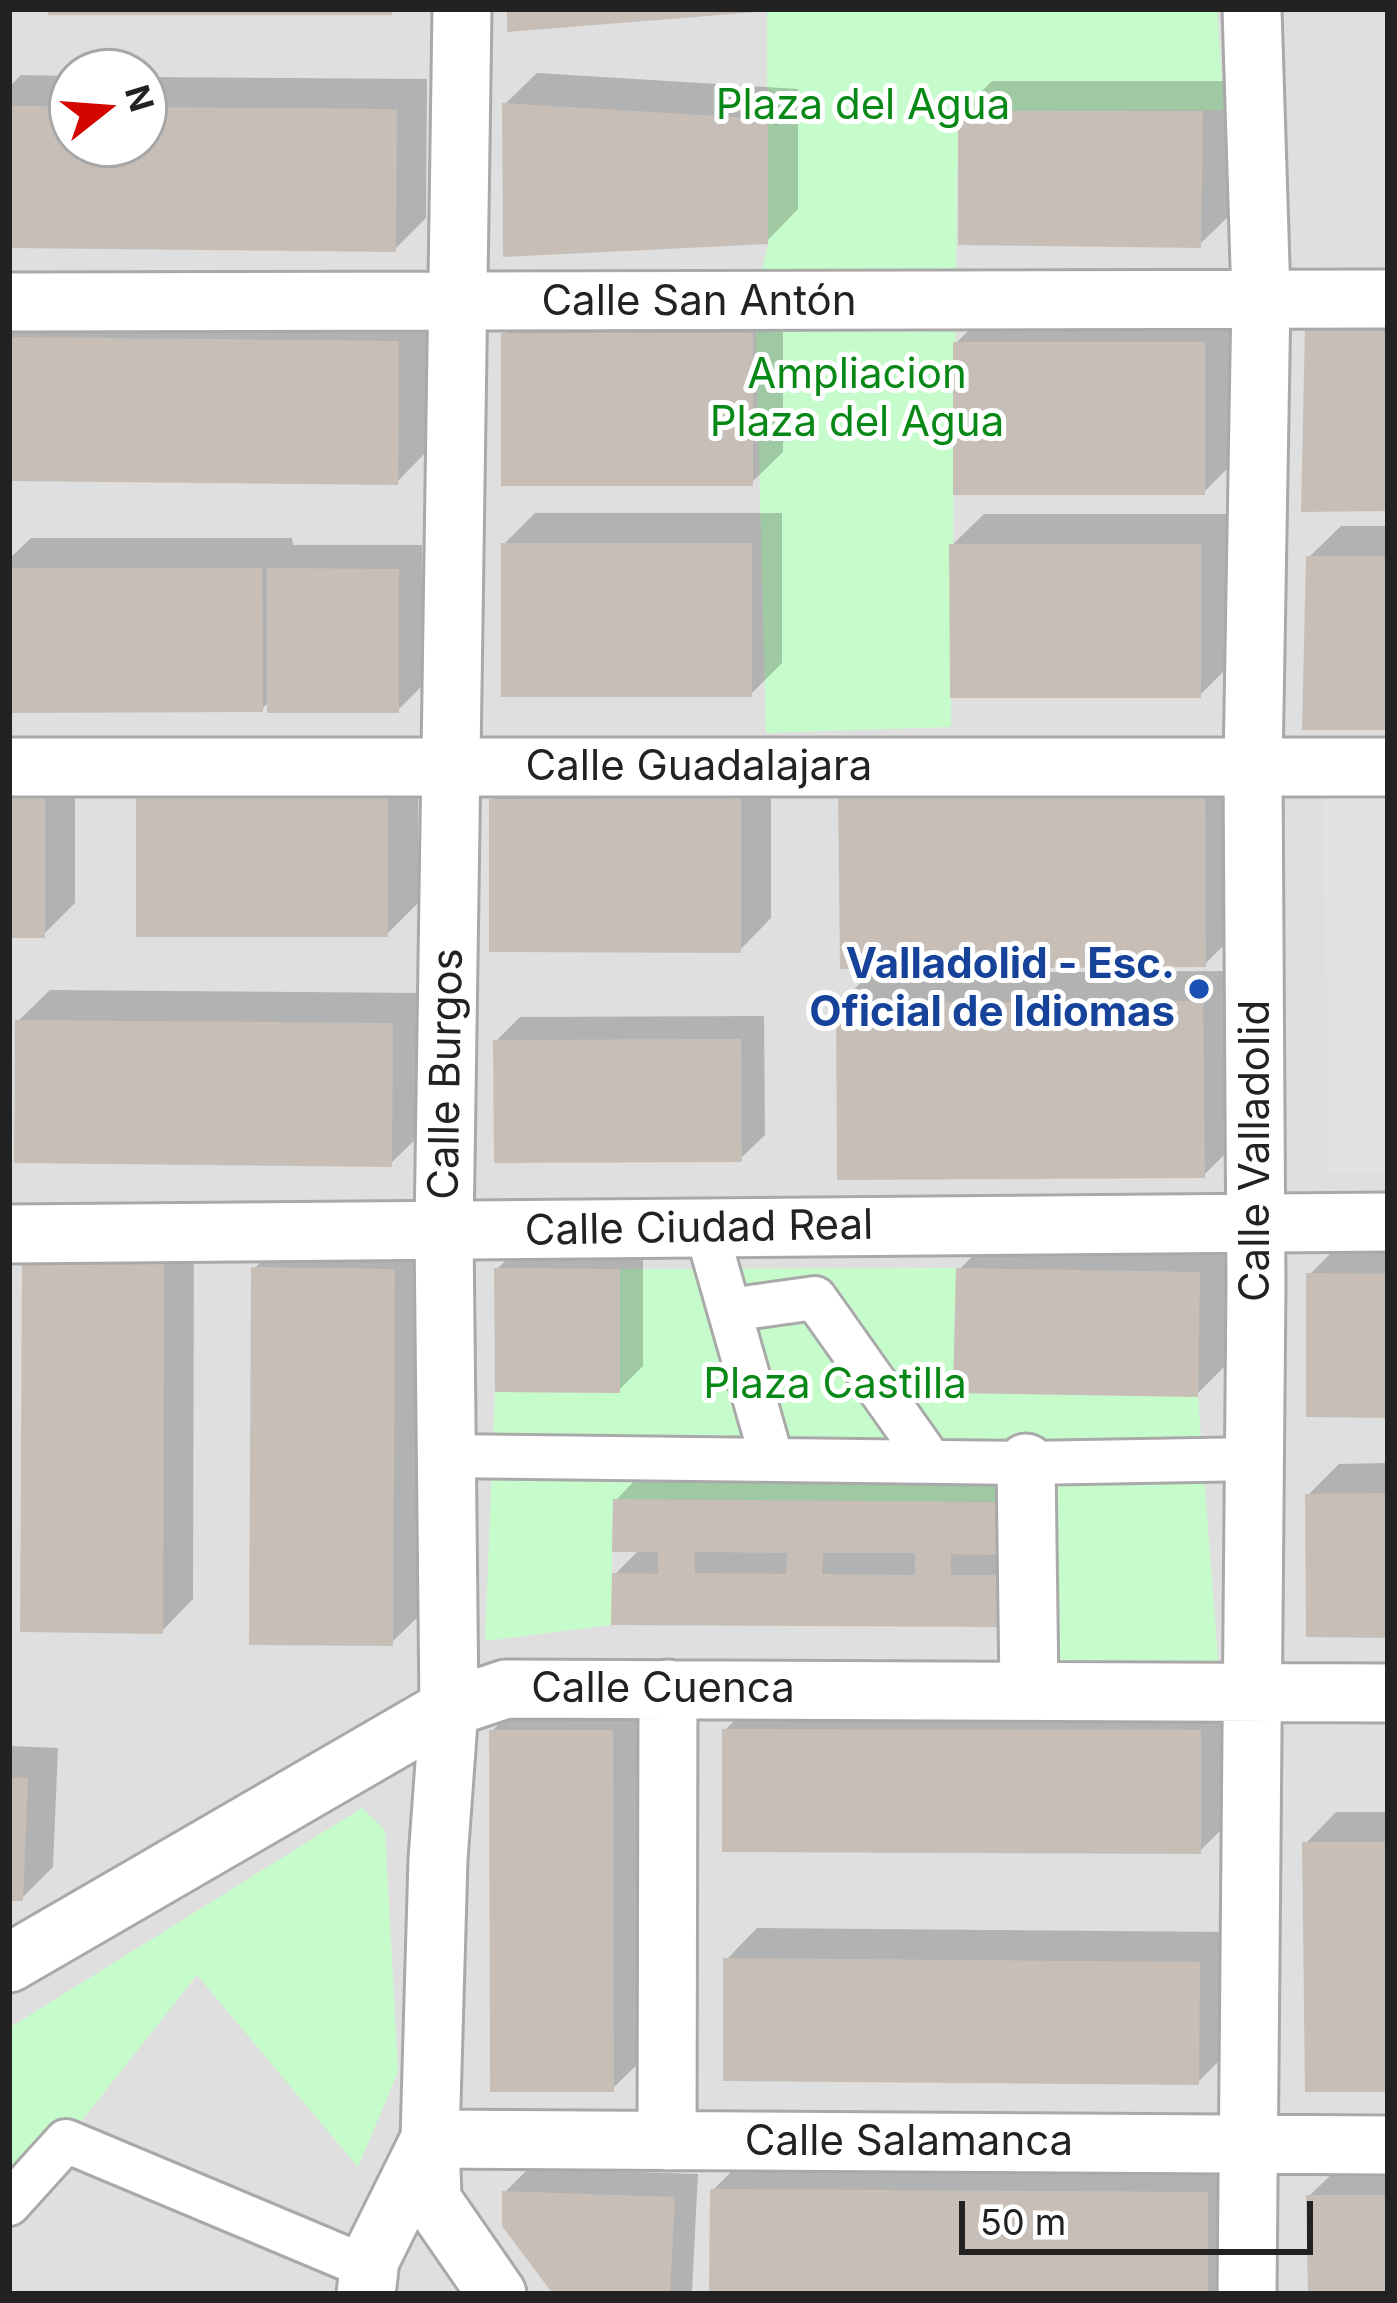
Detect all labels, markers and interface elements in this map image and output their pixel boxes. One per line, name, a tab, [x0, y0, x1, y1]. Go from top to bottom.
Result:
north arrow	[48, 48, 168, 168]
text: N	[117, 80, 162, 116]
park label: Plaza del Agua	[716, 81, 1010, 131]
street label: Calle San Antón	[541, 277, 857, 327]
park label: Ampliacion Plaza del Agua	[710, 350, 1004, 448]
street label: Calle Guadalajara	[526, 742, 872, 792]
place label: Valladolid - Esc. Oficial de Idiomas	[809, 940, 1175, 1038]
street label: Calle Burgos	[420, 948, 474, 1200]
marker: Valladolid - Esc. Oficial de Idiomas	[1186, 976, 1212, 1002]
street label: Calle Valladolid	[1231, 1000, 1281, 1302]
street label: Calle Ciudad Real	[524, 1201, 874, 1257]
park label: Plaza Castilla	[703, 1360, 967, 1410]
street label: Calle Cuenca	[531, 1664, 795, 1714]
street label: Calle Salamanca	[745, 2117, 1073, 2167]
scale bar	[965, 2177, 1319, 2251]
text: 50 m	[980, 2200, 1066, 2244]

